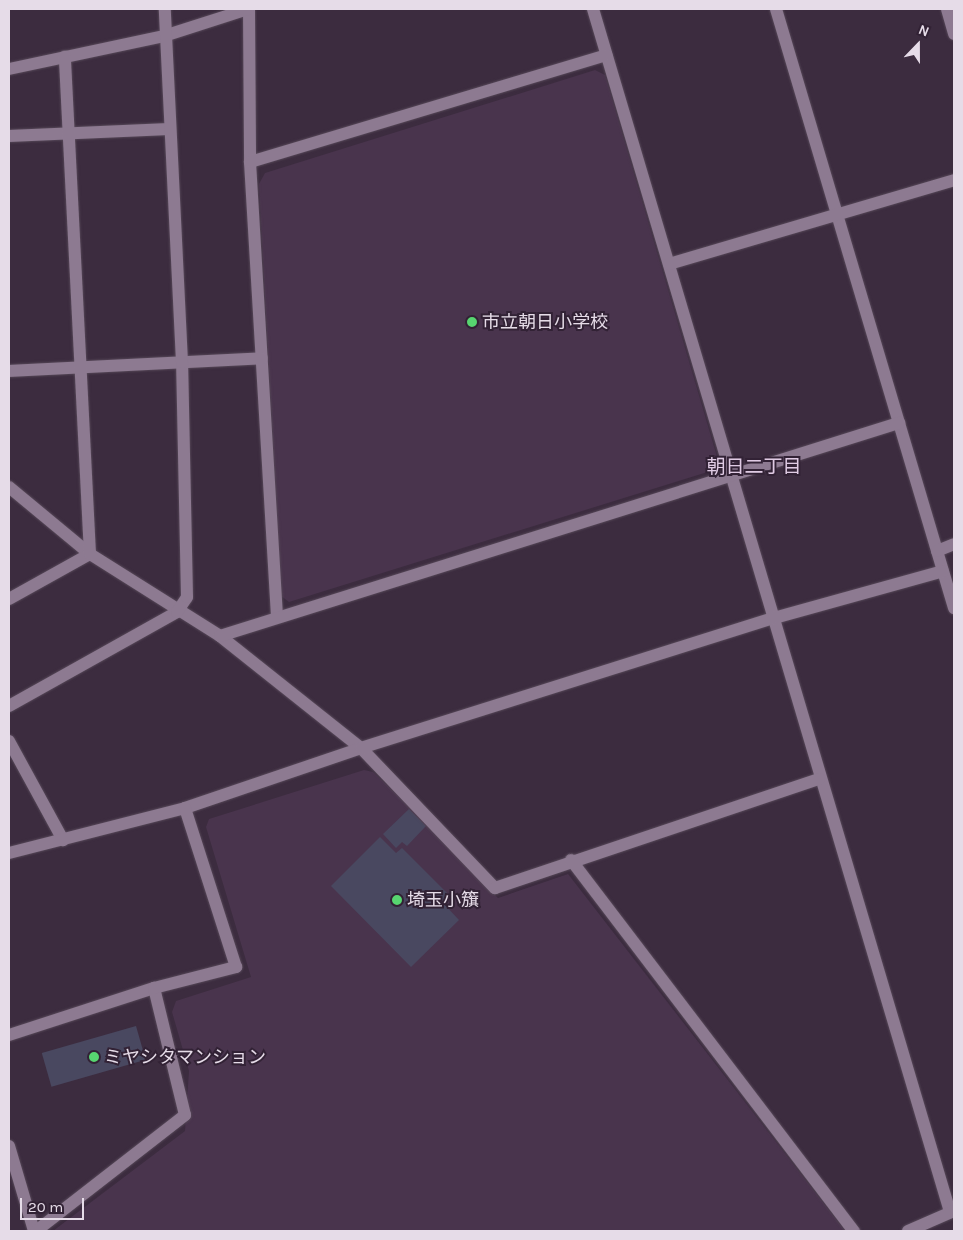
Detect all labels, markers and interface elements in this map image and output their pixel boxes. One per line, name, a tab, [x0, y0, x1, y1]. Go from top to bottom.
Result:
north arrow	[893, 20, 943, 70]
text: N	[916, 21, 932, 40]
place label: 市立朝日小学校	[482, 311, 608, 333]
marker: 市立朝日小学校	[466, 316, 478, 328]
district label: 朝日二丁目	[707, 457, 801, 479]
place label: 埼玉小籏	[407, 889, 479, 911]
marker: 埼玉小籏	[391, 894, 403, 906]
place label: ミヤシタマンション	[104, 1046, 266, 1068]
marker: ミヤシタマンション	[88, 1051, 100, 1063]
scale bar	[22, 1188, 86, 1220]
text: 20 m	[28, 1198, 63, 1216]

